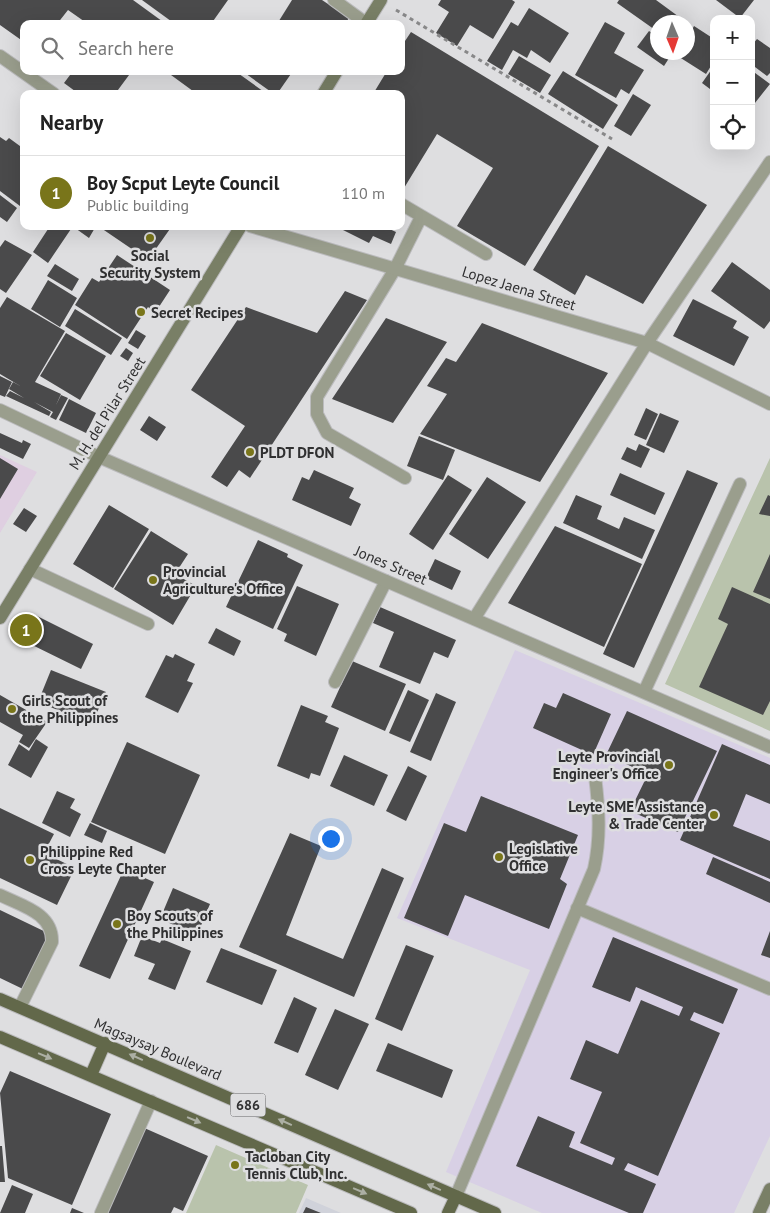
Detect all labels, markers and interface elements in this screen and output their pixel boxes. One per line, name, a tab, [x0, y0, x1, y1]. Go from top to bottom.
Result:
north arrow	[650, 15, 695, 60]
map controls	[710, 15, 755, 150]
button: +	[710, 15, 755, 60]
search box	[20, 20, 405, 75]
icon: search	[38, 34, 66, 62]
text: Search here	[78, 36, 174, 60]
button: −	[710, 60, 755, 105]
button: locate	[710, 105, 755, 150]
text: Nearby	[40, 109, 103, 136]
text: Boy Scput Leyte Council	[87, 171, 279, 195]
text: 1	[51, 183, 61, 203]
text: 110 m	[342, 183, 385, 203]
text: Public building	[87, 195, 189, 215]
marker: Social Security System	[144, 232, 156, 244]
place label: Social Security System	[100, 246, 200, 282]
street label: Lopez Jaena Street	[460, 262, 578, 314]
place label: Secret Recipes	[151, 303, 243, 322]
marker: Secret Recipes	[135, 306, 147, 318]
street label: M. H. del Pilar Street	[65, 353, 149, 473]
place label: PLDT DFON	[260, 443, 334, 462]
marker: PLDT DFON	[244, 446, 256, 458]
street label: Jones Street	[351, 541, 430, 589]
place label: Provincial Agriculture's Office	[163, 562, 284, 598]
marker: Provincial Agriculture's Office	[147, 574, 159, 586]
pin: 1	[10, 611, 42, 649]
place label: Girls Scout of the Philippines	[22, 691, 118, 727]
marker: Girls Scout of the Philippines	[6, 703, 18, 715]
place label: Leyte Provincial Engineer's Office	[553, 747, 660, 783]
marker: Leyte Provincial Engineer's Office	[663, 759, 675, 771]
place label: Leyte SME Assistance & Trade Center	[568, 797, 705, 833]
marker: Leyte SME Assistance & Trade Center	[708, 809, 720, 821]
your location	[318, 826, 344, 852]
place label: Legislative Office	[509, 839, 578, 875]
place label: Philippine Red Cross Leyte Chapter	[40, 842, 167, 878]
marker: Legislative Office	[493, 851, 505, 863]
marker: Philippine Red Cross Leyte Chapter	[24, 854, 36, 866]
place label: Boy Scouts of the Philippines	[127, 906, 223, 942]
marker: Boy Scouts of the Philippines	[111, 918, 123, 930]
street label: Magsaysay Boulevard	[91, 1014, 225, 1084]
one-way arrow	[38, 1052, 52, 1060]
one-way arrow	[129, 1052, 143, 1060]
road number: 686	[230, 1094, 266, 1116]
one-way arrow	[187, 1116, 201, 1124]
one-way arrow	[278, 1117, 292, 1125]
place label: Tacloban City Tennis Club, Inc.	[245, 1147, 348, 1183]
marker: Tacloban City Tennis Club, Inc.	[229, 1159, 241, 1171]
one-way arrow	[427, 1182, 441, 1190]
one-way arrow	[353, 1187, 368, 1195]

